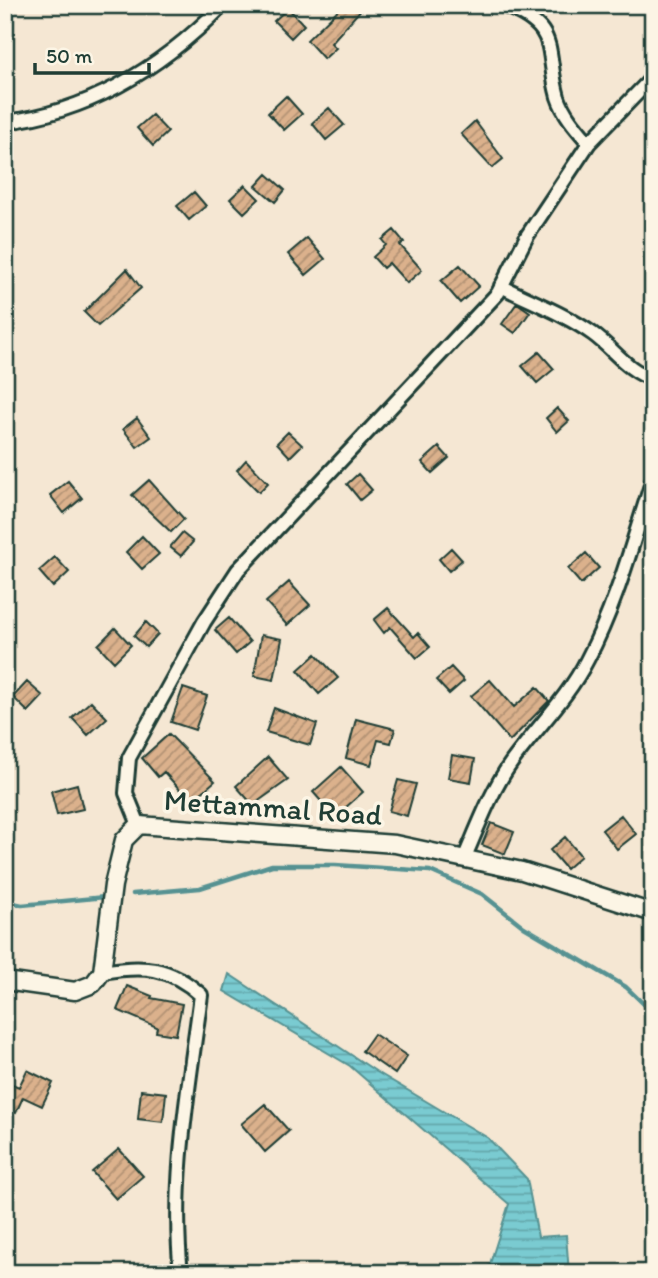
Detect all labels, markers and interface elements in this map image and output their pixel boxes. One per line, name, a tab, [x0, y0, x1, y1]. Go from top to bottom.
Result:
scale bar	[35, 32, 149, 76]
text: 50 m	[46, 43, 93, 68]
street label: Mettammal Road	[163, 781, 384, 833]

